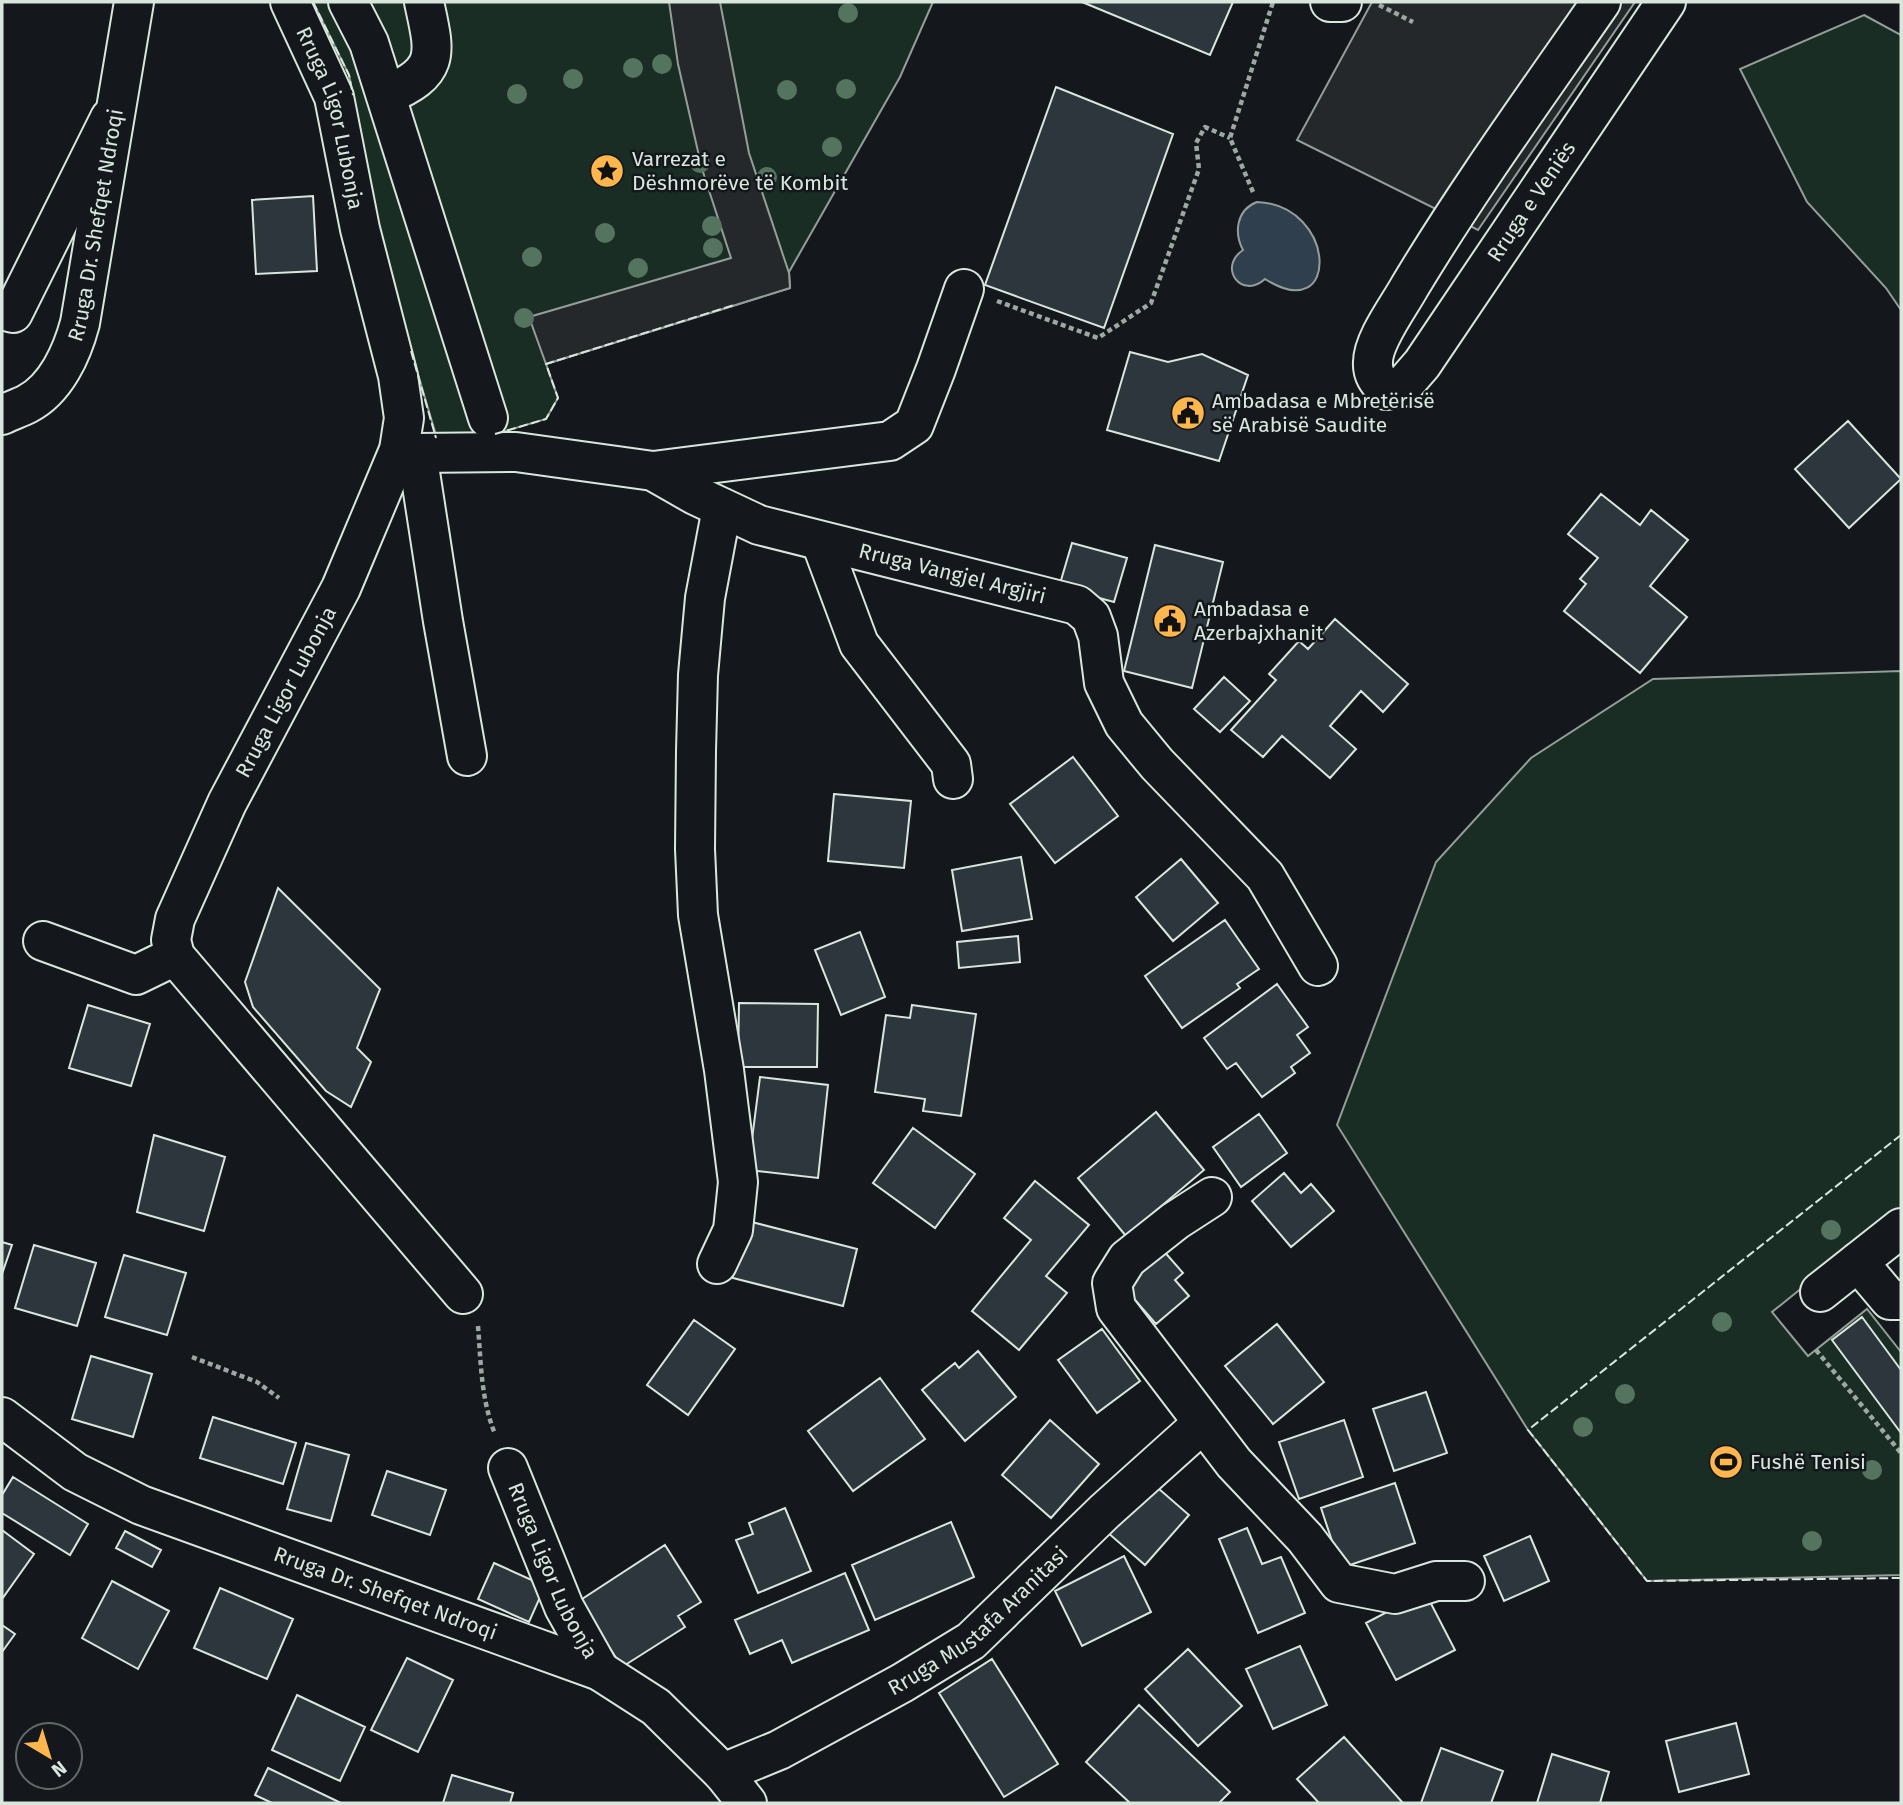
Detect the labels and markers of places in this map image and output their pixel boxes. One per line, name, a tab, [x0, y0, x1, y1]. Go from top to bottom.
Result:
place label: Varrezat e Dëshmorëve të Kombit	[632, 146, 848, 196]
place icon: Varrezat e Dëshmorëve të Kombit	[588, 152, 626, 190]
place label: Ambadasa e Mbretërisë së Arabisë Saudite	[1212, 388, 1435, 438]
public building icon: Ambadasa e Mbretërisë së Arabisë Saudite	[1169, 394, 1207, 432]
place label: Ambadasa e Azerbajxhanit	[1194, 596, 1324, 646]
public building icon: Ambadasa e Azerbajxhanit	[1151, 602, 1189, 640]
sports icon: Fushë Tenisi	[1707, 1443, 1745, 1481]
place label: Fushë Tenisi	[1750, 1449, 1866, 1475]

